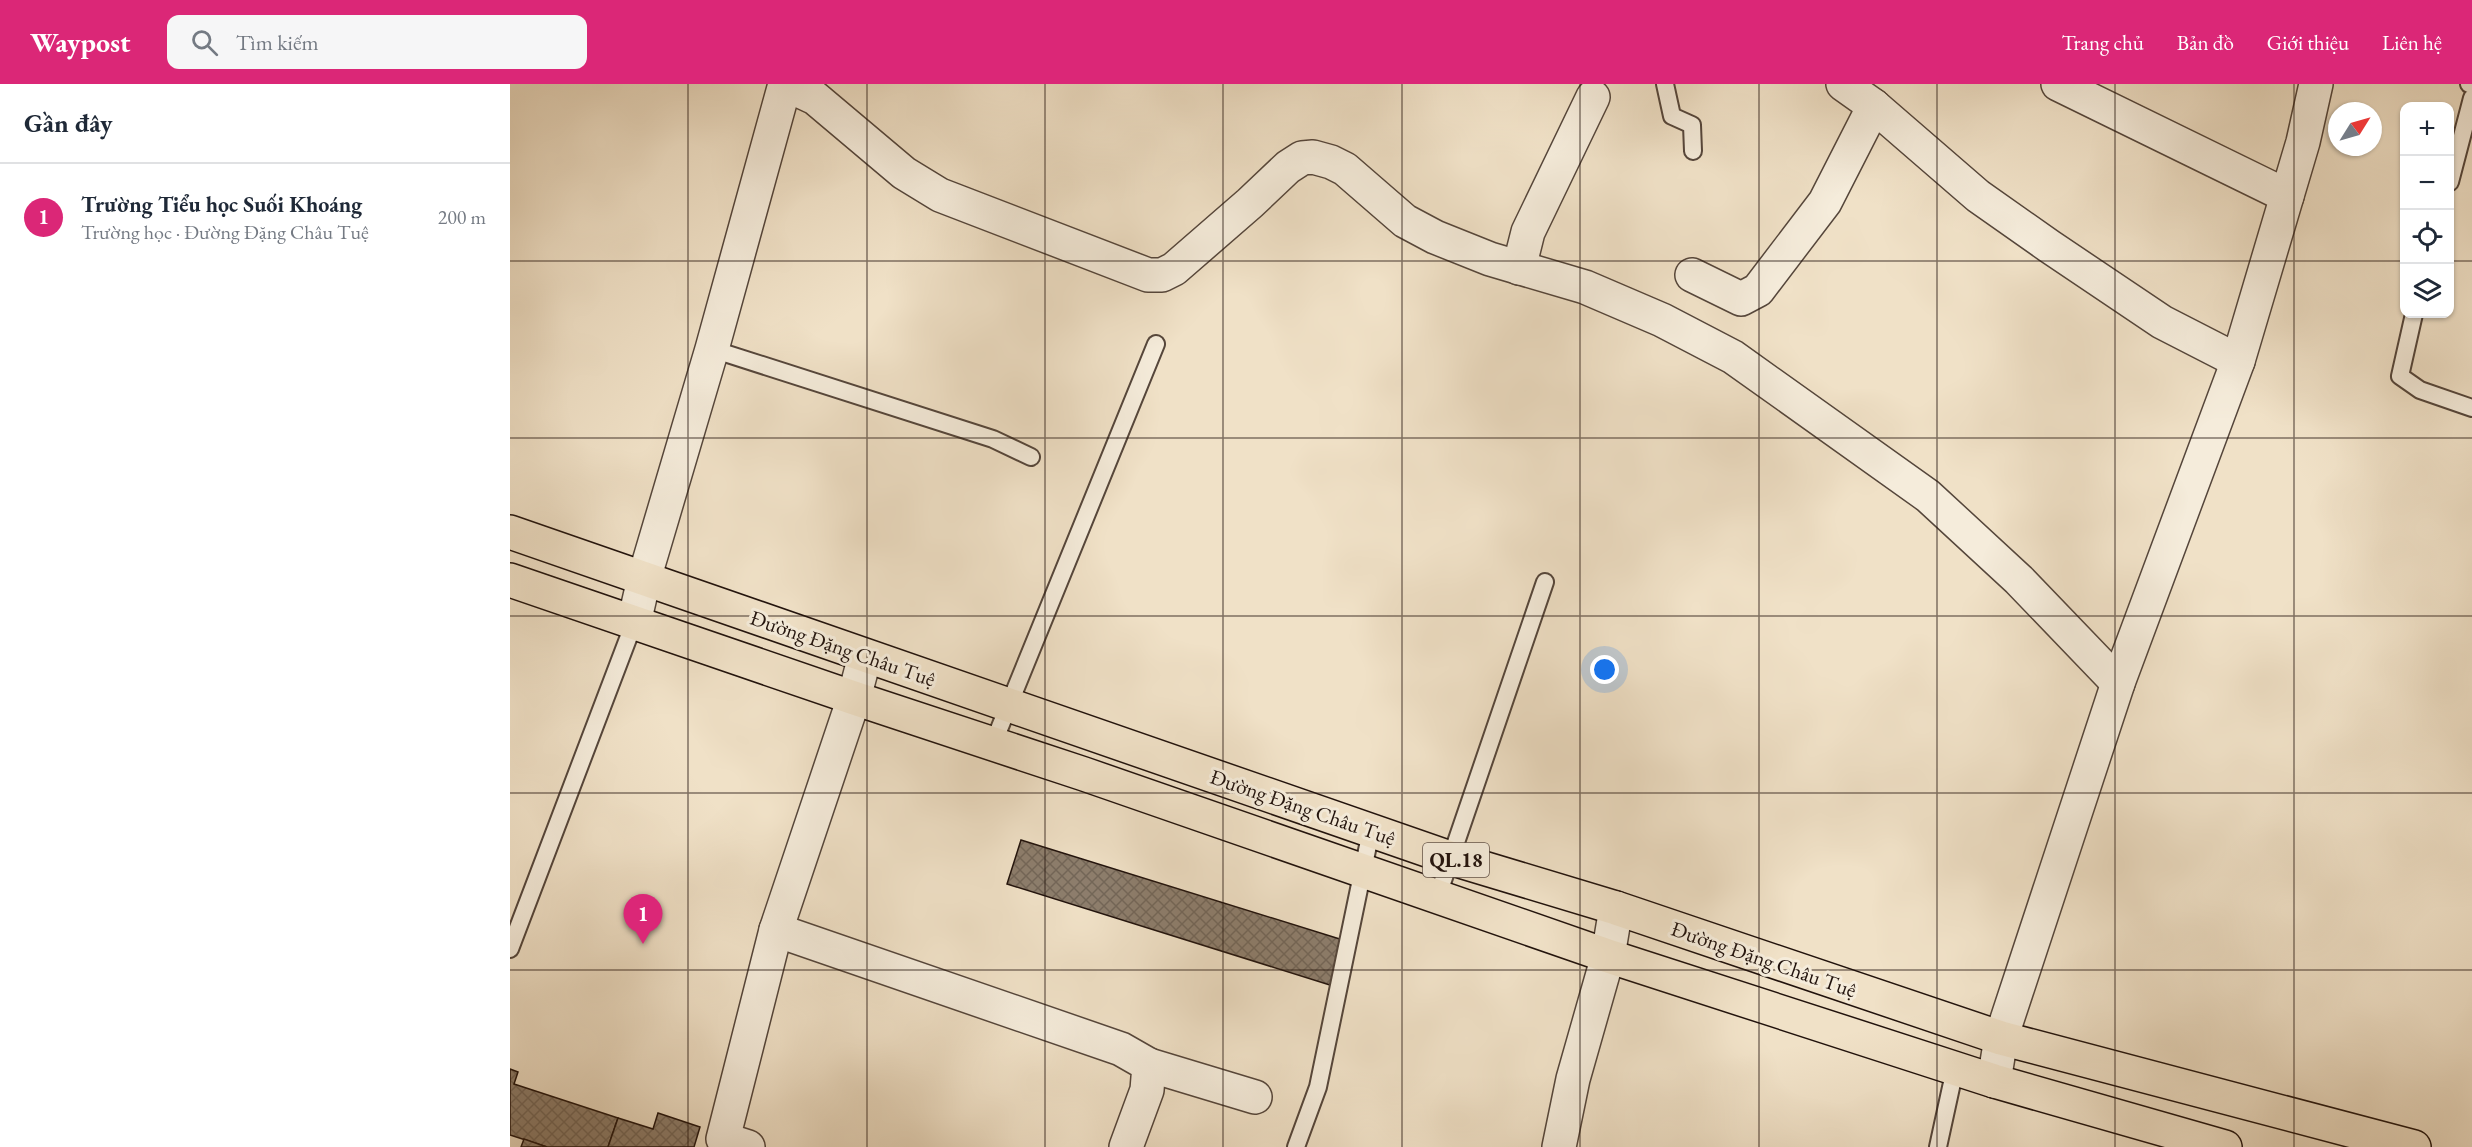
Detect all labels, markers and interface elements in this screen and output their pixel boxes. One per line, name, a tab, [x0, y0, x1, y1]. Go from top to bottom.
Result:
search box	[167, 15, 587, 69]
text: Waypost	[30, 24, 131, 60]
icon: search	[188, 26, 221, 59]
text: Tìm kiếm	[236, 28, 319, 57]
text: Trang chủ	[2062, 29, 2144, 56]
text: Bản đồ	[2177, 29, 2234, 56]
text: Giới thiệu	[2267, 29, 2349, 56]
text: Liên hệ	[2382, 29, 2442, 56]
north arrow	[2328, 102, 2382, 156]
map controls	[2400, 102, 2454, 318]
button: +	[2400, 102, 2454, 156]
text: Gần đây	[24, 106, 113, 140]
button: −	[2400, 156, 2454, 210]
text: Trường Tiểu học Suối Khoáng	[81, 190, 362, 219]
text: 1	[38, 204, 49, 230]
text: 200 m	[438, 204, 486, 230]
button: locate	[2400, 210, 2454, 264]
text: Trường học · Đường Đặng Châu Tuệ	[81, 219, 369, 245]
button: layers	[2400, 264, 2454, 318]
street label: Đường Đặng Châu Tuệ	[747, 604, 939, 692]
your location	[1590, 655, 1619, 684]
street label: Đường Đặng Châu Tuệ	[1207, 763, 1399, 851]
road number: QL.18	[1423, 843, 1489, 877]
pin: 1	[624, 894, 662, 944]
street label: Đường Đặng Châu Tuệ	[1668, 915, 1860, 1003]

